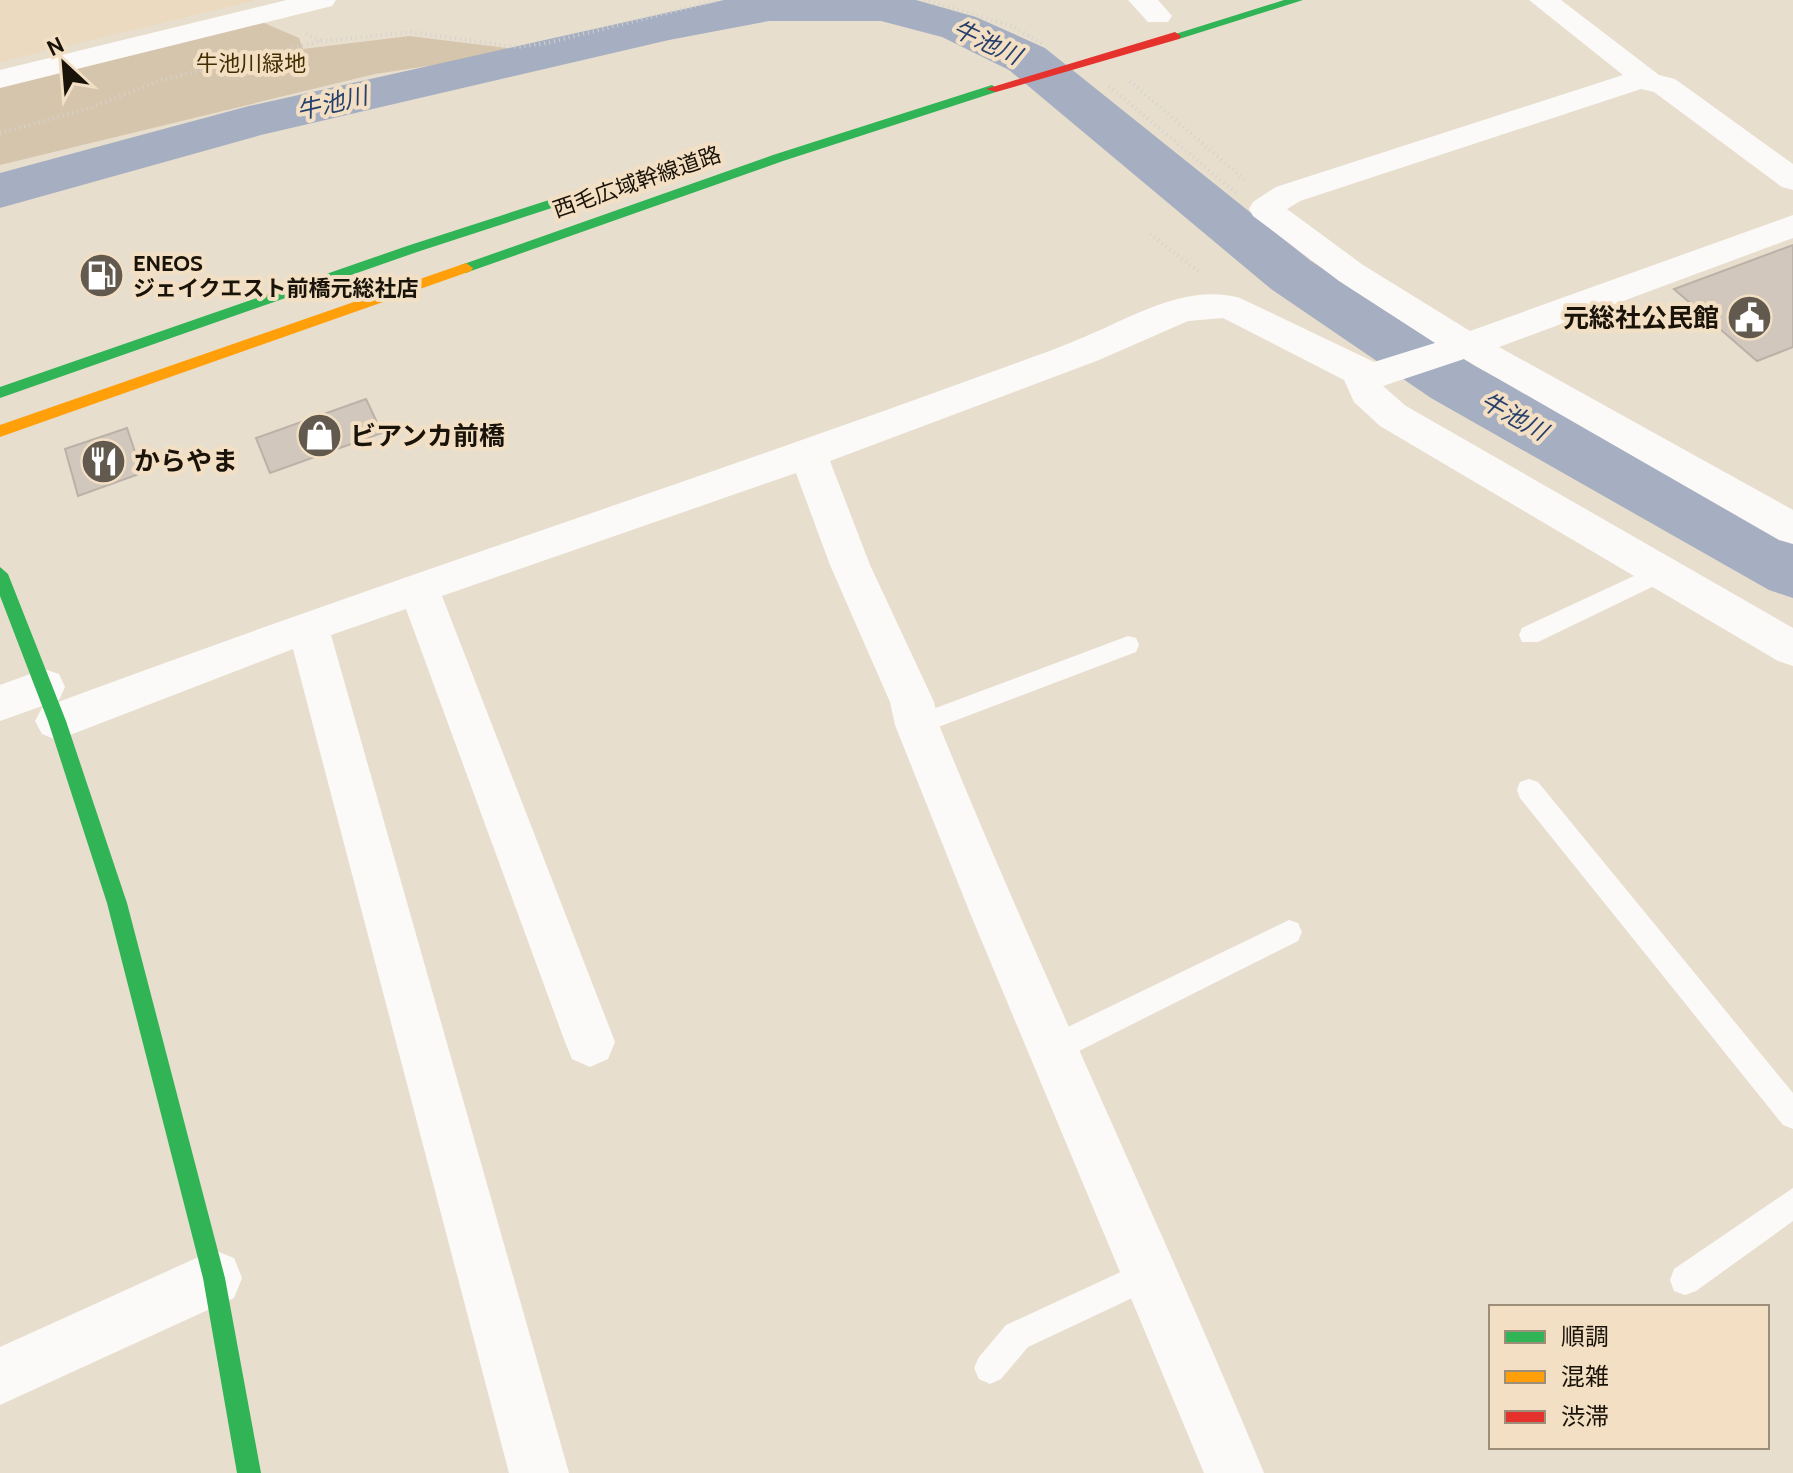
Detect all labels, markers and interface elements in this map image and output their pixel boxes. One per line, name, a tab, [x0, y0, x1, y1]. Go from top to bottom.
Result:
water label: 牛池川	[948, 14, 1028, 72]
north arrow	[24, 24, 104, 104]
text: N	[43, 31, 68, 62]
park label: 牛池川緑地	[196, 50, 306, 77]
water label: 牛池川	[294, 80, 373, 125]
street label: 西毛広域幹線道路	[549, 141, 725, 223]
place label: ENEOS ジェイクエスト前橋元総社店	[133, 250, 419, 302]
fuel station icon: ENEOS ジェイクエスト前橋元総社店	[78, 252, 126, 300]
public building icon: 元総社公民館	[1726, 294, 1774, 342]
place label: 元総社公民館	[1563, 302, 1719, 334]
water label: 牛池川	[1475, 386, 1555, 448]
shop icon: ビアンカ前橋	[295, 412, 343, 460]
place label: ビアンカ前橋	[350, 420, 505, 452]
restaurant icon: からやま	[79, 437, 127, 485]
place label: からやま	[134, 445, 238, 477]
legend	[1489, 1305, 1769, 1449]
text: 順調	[1561, 1322, 1609, 1351]
text: 混雑	[1561, 1362, 1609, 1391]
text: 渋滞	[1561, 1402, 1609, 1431]

